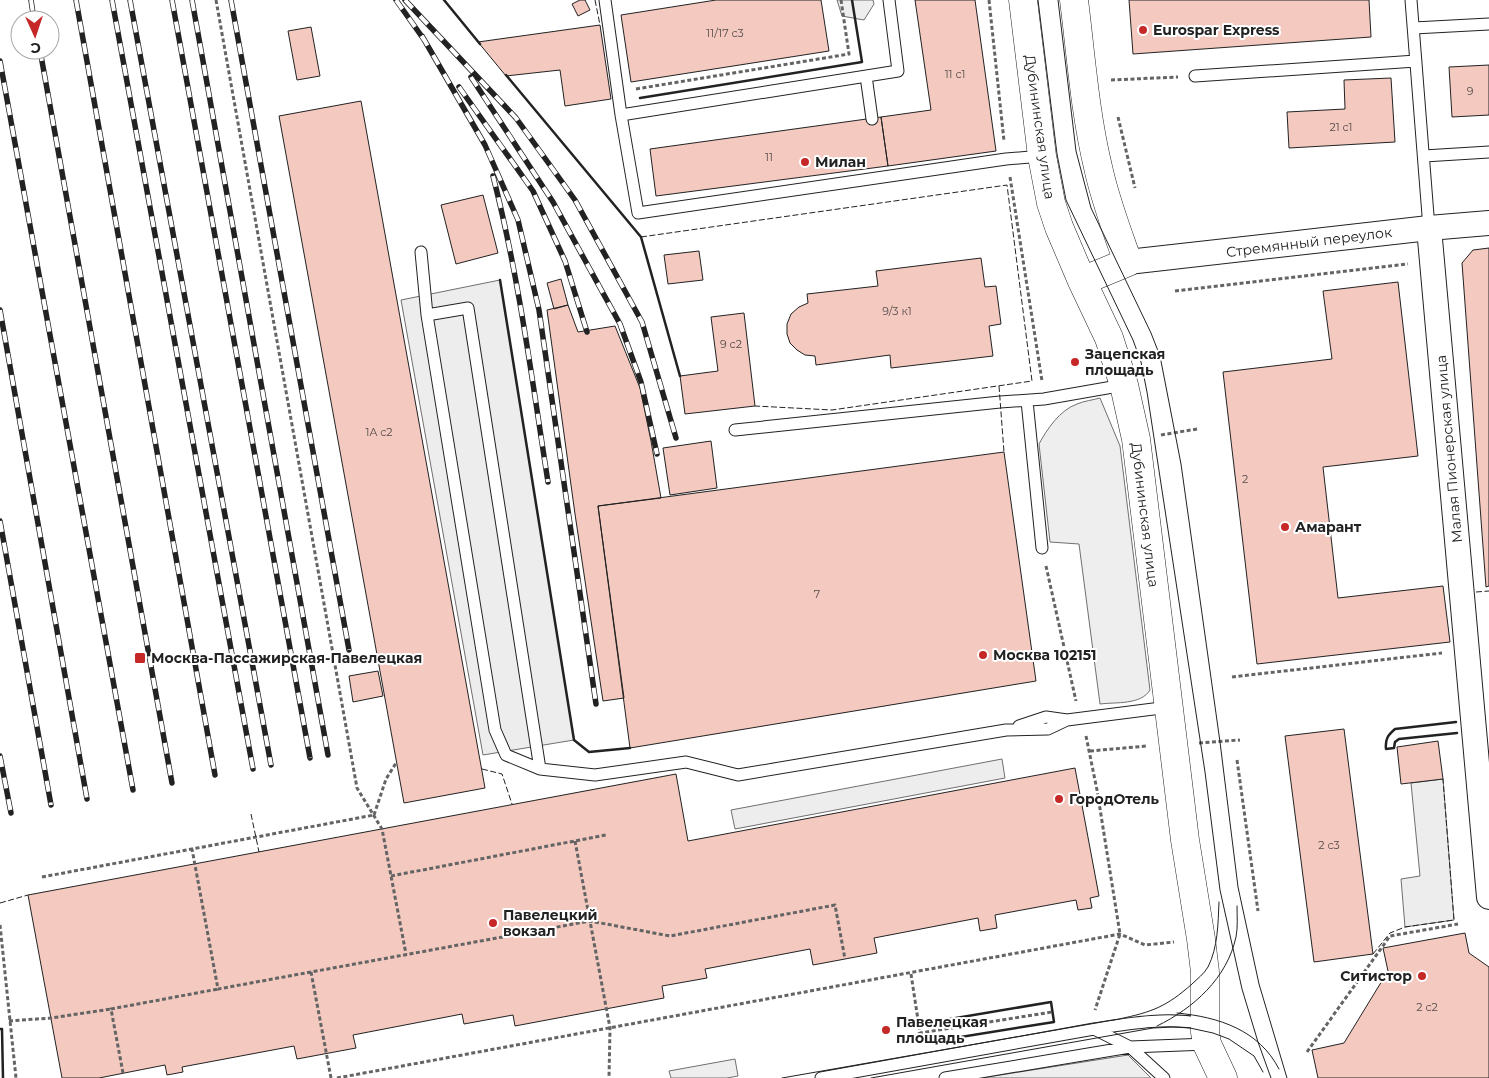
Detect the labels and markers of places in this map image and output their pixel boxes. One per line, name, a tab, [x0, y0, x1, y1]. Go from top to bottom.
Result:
place label: Eurospar Express	[1153, 21, 1280, 39]
marker: Eurospar Express	[1137, 24, 1149, 36]
place label: Милан	[815, 153, 866, 171]
marker: Милан	[799, 156, 811, 168]
place label: Зацепская площадь	[1084, 345, 1165, 379]
marker: Зацепская площадь	[1069, 356, 1081, 368]
place label: Амарант	[1295, 518, 1362, 536]
marker: Амарант	[1279, 521, 1291, 533]
place label: Москва 102151	[993, 646, 1097, 664]
place label: Москва-Пассажирская-Павелецкая	[151, 649, 422, 667]
marker: Москва 102151	[977, 649, 989, 661]
marker: Москва-Пассажирская-Павелецкая	[133, 651, 147, 665]
place label: ГородОтель	[1069, 790, 1160, 808]
marker: ГородОтель	[1053, 793, 1065, 805]
place label: Павелецкий вокзал	[503, 906, 598, 940]
marker: Павелецкий вокзал	[487, 917, 499, 929]
place label: Ситистор	[1340, 967, 1412, 985]
marker: Ситистор	[1416, 970, 1428, 982]
place label: Павелецкая площадь	[896, 1013, 988, 1047]
marker: Павелецкая площадь	[880, 1024, 892, 1036]

